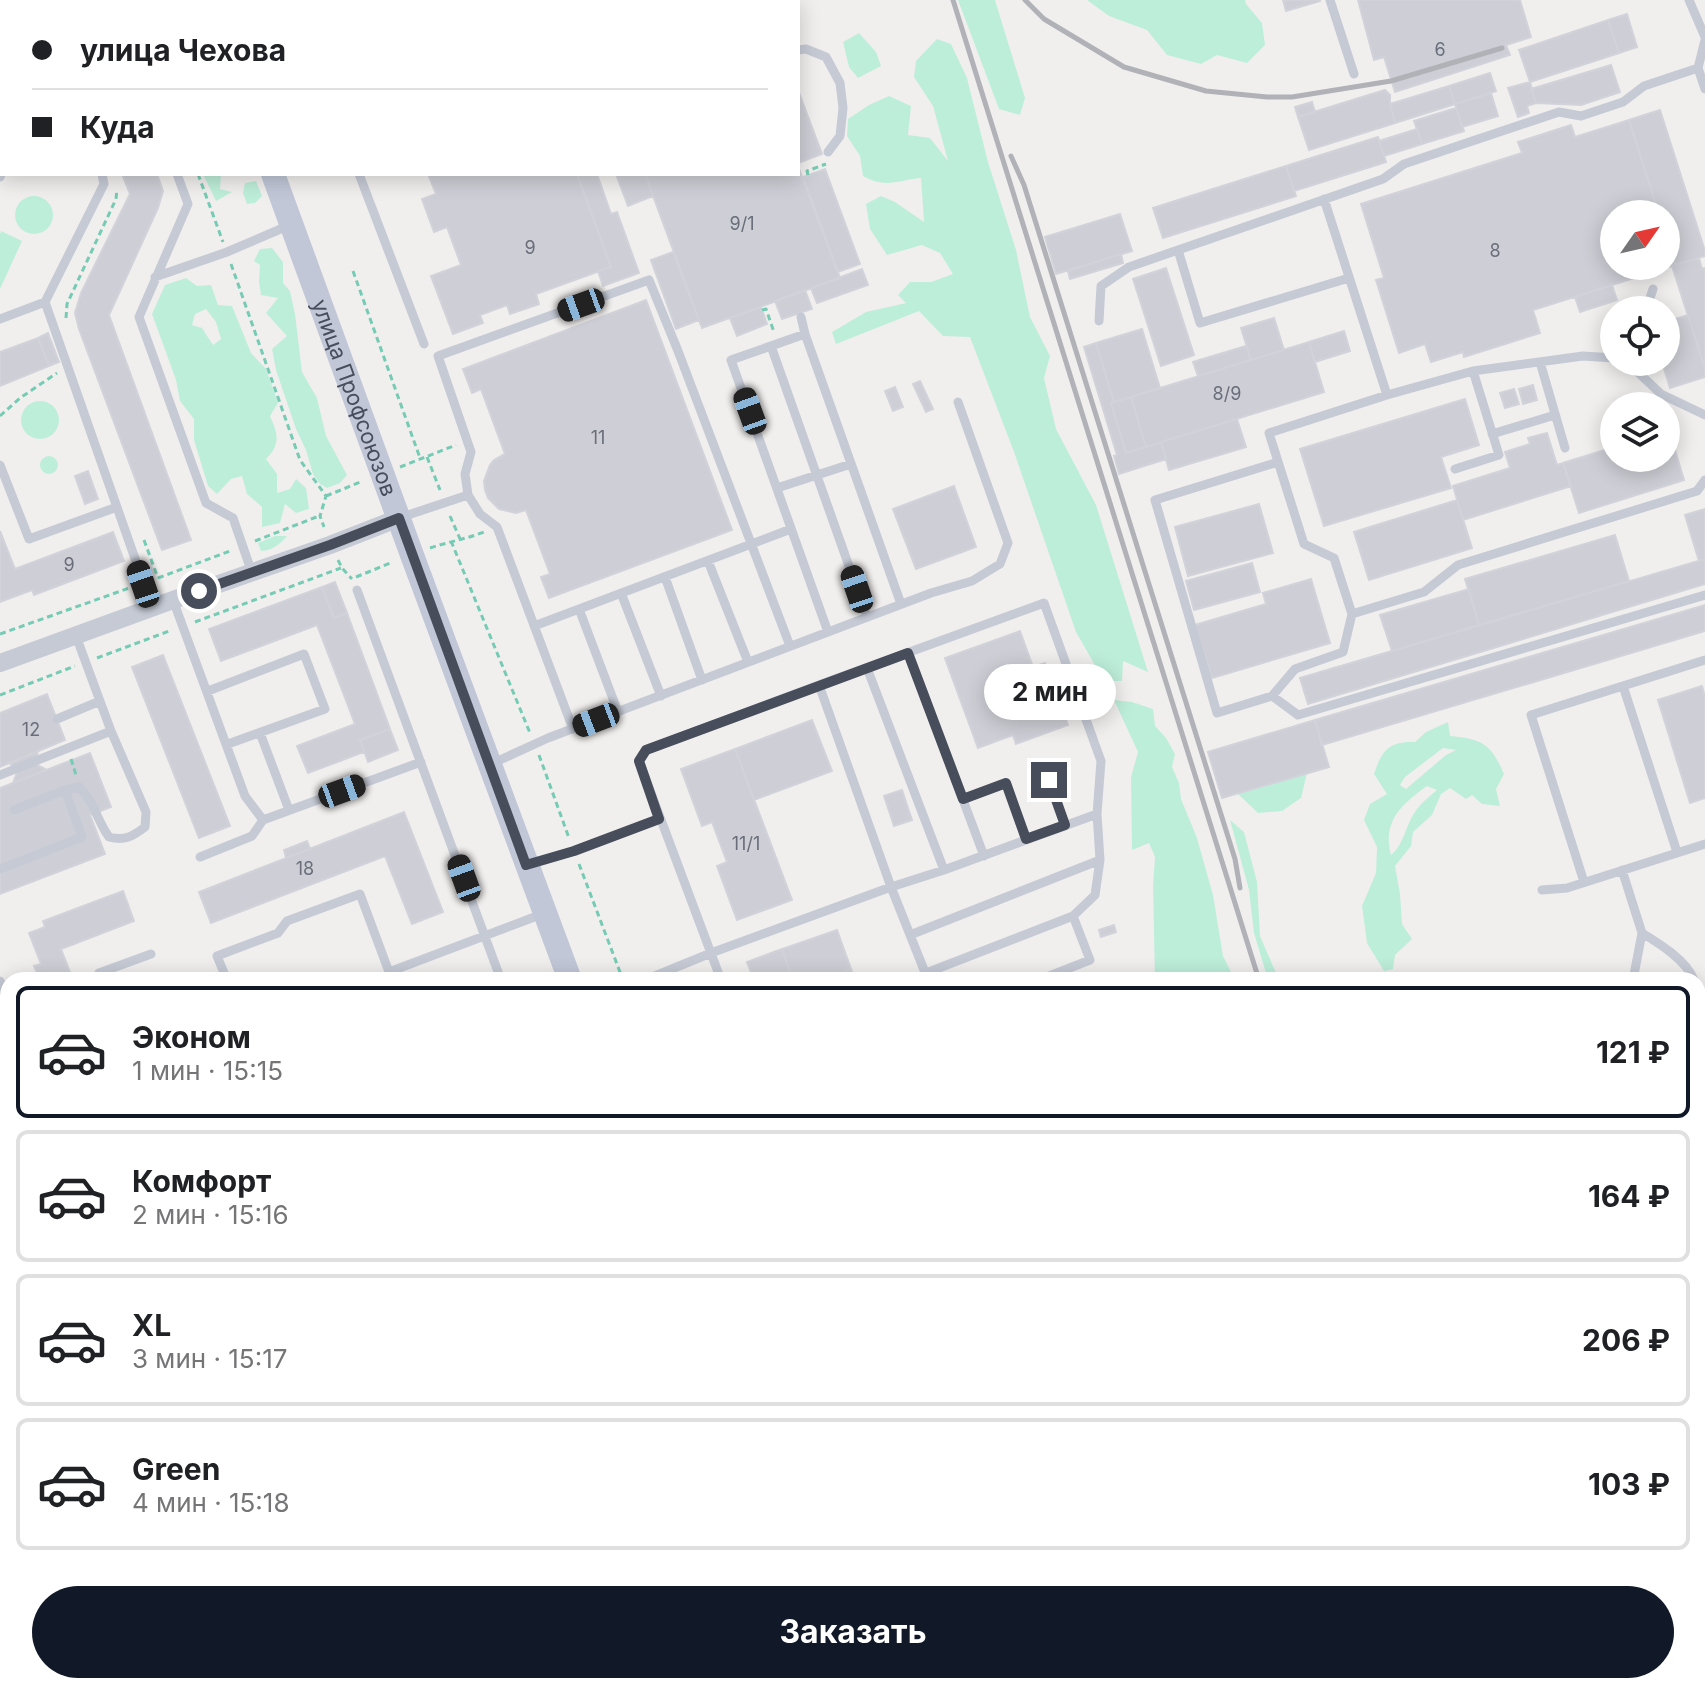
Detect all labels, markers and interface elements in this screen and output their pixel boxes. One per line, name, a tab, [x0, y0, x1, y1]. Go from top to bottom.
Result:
text: улица Чехова	[80, 32, 286, 68]
house number: 6	[1434, 39, 1446, 60]
text: Куда	[80, 109, 155, 145]
north arrow	[1600, 200, 1680, 280]
map controls	[1600, 200, 1680, 472]
house number: 9/1	[730, 213, 754, 234]
house number: 9	[524, 237, 536, 258]
house number: 8	[1489, 240, 1501, 261]
car	[554, 286, 608, 324]
street label: улица Профсоюзов	[307, 296, 402, 500]
button: locate	[1600, 296, 1680, 376]
house number: 8/9	[1213, 383, 1241, 404]
car	[731, 384, 769, 438]
button: layers	[1600, 392, 1680, 472]
house number: 11	[591, 427, 605, 448]
house number: 9	[63, 554, 75, 575]
car	[124, 557, 162, 611]
car	[838, 562, 876, 616]
route start	[181, 573, 217, 609]
callout: 2 мин	[983, 664, 1115, 720]
text: 2 мин	[1012, 676, 1088, 707]
car	[569, 700, 623, 740]
house number: 12	[22, 719, 40, 740]
route end	[1031, 762, 1067, 798]
car	[315, 772, 369, 810]
house number: 11/1	[732, 833, 760, 854]
car	[445, 851, 483, 905]
house number: 18	[296, 858, 314, 879]
icon: car	[36, 1016, 108, 1088]
text: Эконом	[132, 1019, 251, 1055]
text: 121 ₽	[1596, 1034, 1670, 1070]
text: 1 мин · 15:15	[132, 1055, 283, 1086]
icon: car	[36, 1160, 108, 1232]
text: Комфорт	[132, 1163, 271, 1199]
text: 164 ₽	[1588, 1178, 1670, 1214]
text: 2 мин · 15:16	[132, 1199, 289, 1230]
icon: car	[36, 1304, 108, 1376]
text: XL	[132, 1307, 171, 1343]
text: 206 ₽	[1582, 1322, 1670, 1358]
text: 3 мин · 15:17	[132, 1343, 287, 1374]
icon: car	[36, 1448, 108, 1520]
text: Green	[132, 1451, 220, 1487]
text: 103 ₽	[1588, 1466, 1670, 1502]
text: 4 мин · 15:18	[132, 1487, 290, 1518]
button: Заказать	[32, 1586, 1674, 1678]

